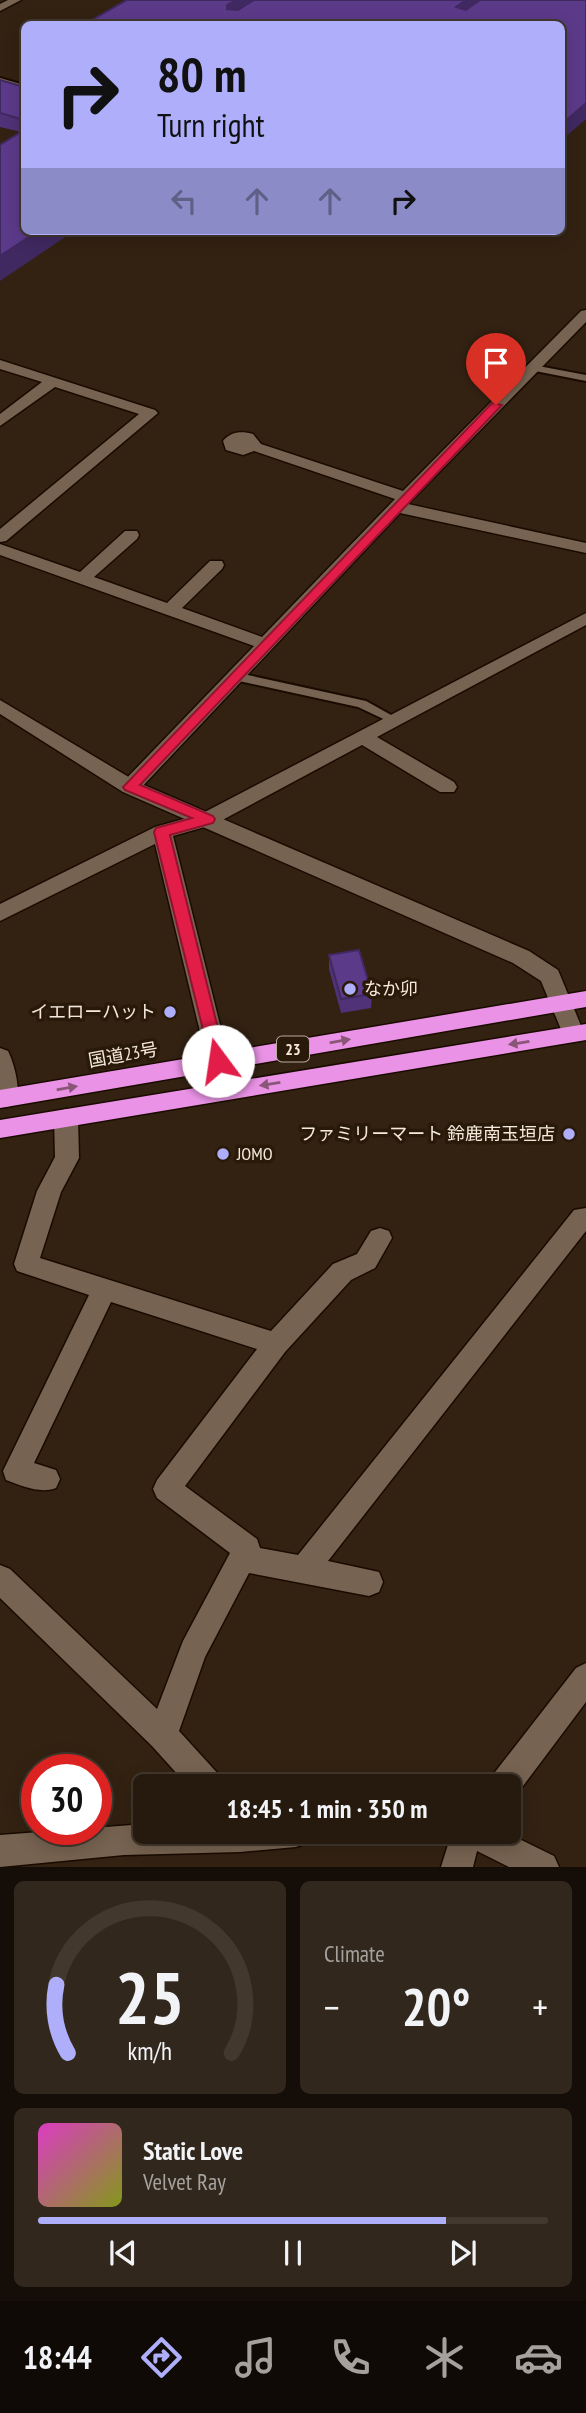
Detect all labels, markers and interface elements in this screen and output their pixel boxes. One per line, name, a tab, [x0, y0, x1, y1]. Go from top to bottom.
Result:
text: 80 m	[157, 42, 246, 106]
icon: right	[42, 49, 133, 140]
text: Turn right	[157, 104, 265, 146]
icon: left	[165, 182, 203, 220]
icon: ahead	[238, 182, 276, 220]
icon: ahead	[311, 182, 349, 220]
icon: right	[384, 182, 422, 220]
pin	[466, 333, 526, 405]
icon: arrive	[477, 344, 515, 382]
place label: なか卯	[364, 977, 418, 1000]
marker: なか卯	[342, 981, 358, 997]
place label: イエローハット	[31, 1000, 156, 1023]
marker: イエローハット	[162, 1004, 178, 1020]
position arrow	[181, 1024, 255, 1098]
one-way arrow	[329, 1035, 351, 1046]
road number: 23	[277, 1036, 309, 1062]
street label: 国道23号	[86, 1037, 159, 1072]
one-way arrow	[508, 1038, 530, 1049]
one-way arrow	[259, 1079, 281, 1090]
one-way arrow	[56, 1082, 78, 1093]
place label: ファミリーマート 鈴鹿南玉垣店	[299, 1122, 555, 1145]
marker: ファミリーマート 鈴鹿南玉垣店	[561, 1126, 577, 1142]
place label: JOMO	[236, 1142, 273, 1165]
marker: JOMO	[215, 1146, 231, 1162]
speed limit sign: 30	[21, 1754, 112, 1845]
text: 18:45 · 1 min · 350 m	[227, 1792, 427, 1825]
text: Climate	[324, 1939, 385, 1968]
text: 25	[115, 1950, 185, 2044]
text: 20°	[402, 1973, 470, 2040]
text: −	[324, 1982, 340, 2031]
text: +	[532, 1982, 548, 2031]
text: km/h	[128, 2035, 172, 2067]
text: Static Love	[143, 2134, 243, 2167]
text: Velvet Ray	[143, 2167, 226, 2196]
icon: previous	[104, 2234, 142, 2272]
icon: pause	[274, 2234, 312, 2272]
icon: next	[444, 2234, 482, 2272]
icon: directions	[137, 2333, 186, 2382]
icon: music	[231, 2333, 280, 2382]
icon: phone	[326, 2333, 375, 2382]
icon: climate	[420, 2333, 469, 2382]
icon: car	[514, 2333, 563, 2382]
text: 18:44	[23, 2336, 92, 2378]

